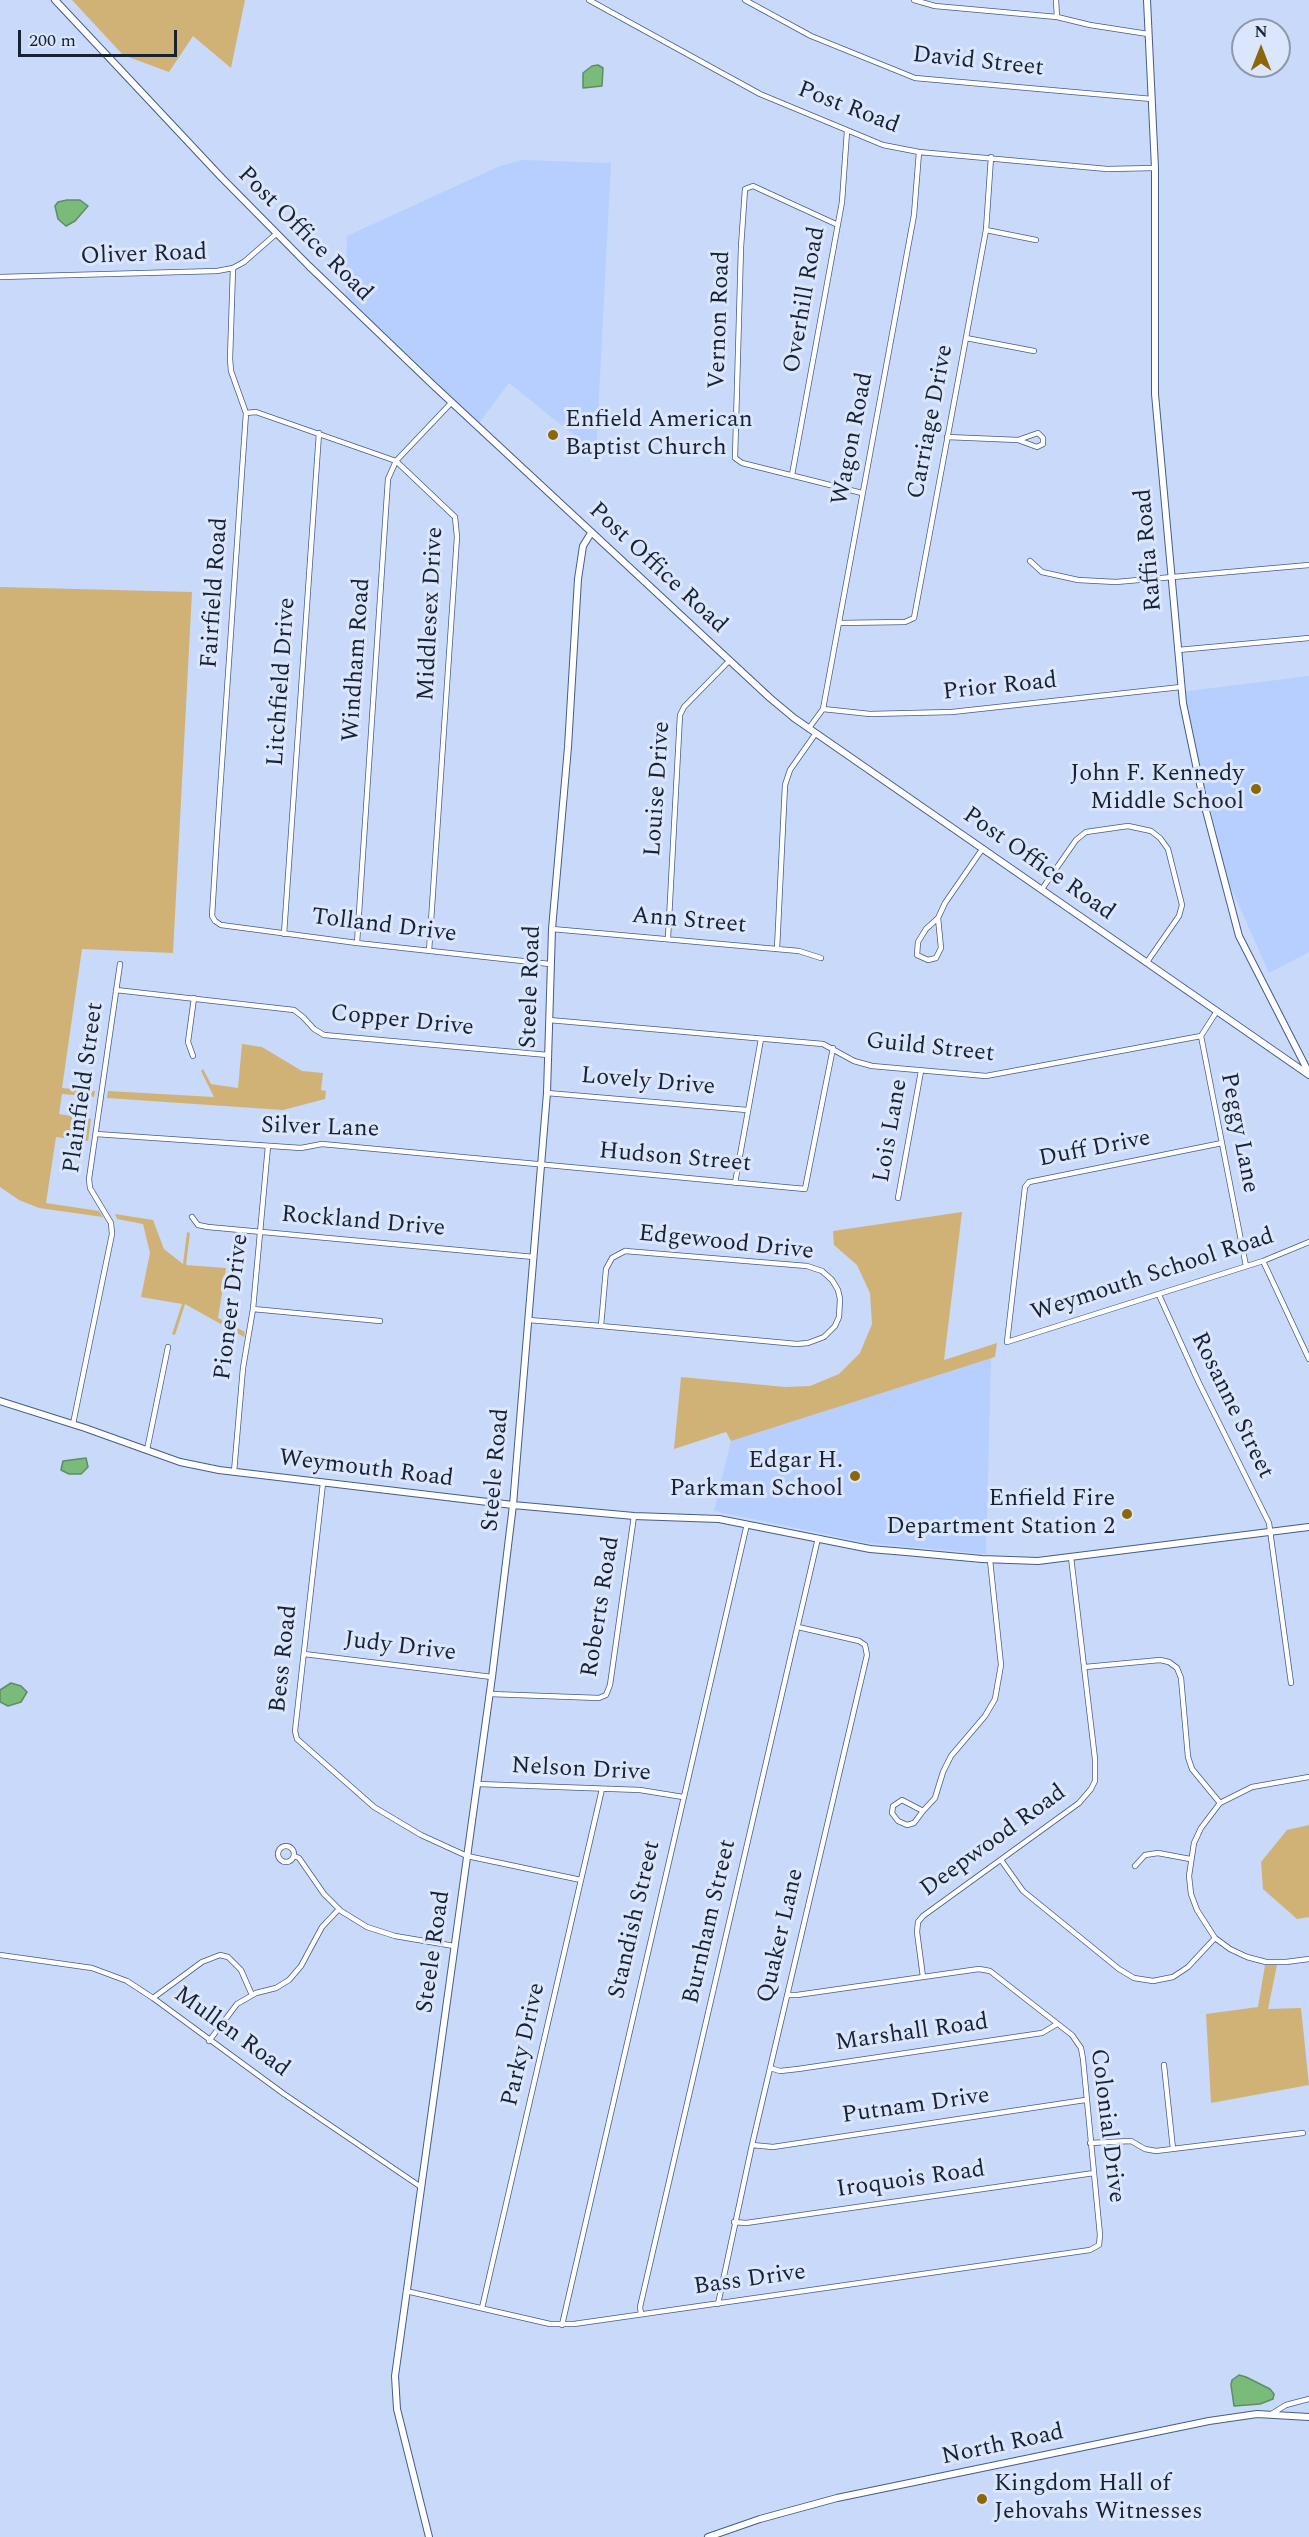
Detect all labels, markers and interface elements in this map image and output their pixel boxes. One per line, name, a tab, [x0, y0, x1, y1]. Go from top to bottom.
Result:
scale bar	[21, 18, 180, 56]
north arrow	[1231, 18, 1291, 78]
text: N	[1254, 20, 1268, 44]
text: 200 m	[29, 27, 76, 54]
street label: David Street	[911, 42, 1045, 84]
street label: Post Road	[793, 76, 903, 142]
street label: Post Office Road	[230, 161, 378, 309]
street label: Overhill Road	[779, 225, 833, 375]
street label: Oliver Road	[80, 239, 208, 273]
street label: Vernon Road	[704, 250, 738, 390]
street label: Carriage Drive	[903, 342, 961, 502]
street label: Wagon Road	[827, 370, 881, 508]
place label: Enfield American Baptist Church	[565, 407, 753, 463]
marker: Enfield American Baptist Church	[546, 428, 560, 442]
street label: Raffia Road	[1130, 487, 1170, 613]
street label: Post Office Road	[582, 497, 732, 641]
street label: Fairfield Road	[196, 517, 236, 669]
street label: Middlesex Drive	[413, 526, 451, 702]
street label: Windham Road	[338, 577, 378, 743]
street label: Litchfield Drive	[263, 597, 303, 767]
street label: Prior Road	[941, 668, 1059, 708]
street label: Louise Drive	[640, 720, 678, 858]
place label: John F. Kennedy Middle School	[1070, 761, 1244, 817]
marker: John F. Kennedy Middle School	[1249, 782, 1263, 796]
street label: Post Office Road	[956, 802, 1120, 928]
street label: Ann Street	[631, 903, 747, 941]
street label: Tolland Drive	[310, 904, 458, 950]
street label: Steele Road	[515, 925, 549, 1049]
street label: Copper Drive	[329, 1000, 475, 1044]
street label: Plainfield Street	[59, 1001, 111, 1175]
street label: Guild Street	[864, 1028, 996, 1070]
street label: Lovely Drive	[580, 1063, 716, 1103]
street label: Peggy Lane	[1212, 1070, 1264, 1196]
street label: Lois Lane	[869, 1077, 915, 1185]
street label: Silver Lane	[260, 1113, 380, 1145]
street label: Duff Drive	[1037, 1125, 1153, 1175]
street label: Hudson Street	[598, 1138, 752, 1180]
street label: Rockland Drive	[280, 1201, 446, 1245]
street label: Edgewood Drive	[637, 1220, 815, 1268]
street label: Weymouth School Road	[1028, 1223, 1278, 1329]
street label: Pioneer Drive	[210, 1232, 256, 1382]
street label: Rosanne Street	[1183, 1328, 1279, 1484]
street label: Steele Road	[477, 1407, 517, 1533]
street label: Weymouth Road	[277, 1445, 455, 1495]
place label: Edgar H. Parkman School	[670, 1448, 843, 1504]
marker: Edgar H. Parkman School	[848, 1469, 862, 1483]
place label: Enfield Fire Department Station 2	[886, 1486, 1115, 1542]
marker: Enfield Fire Department Station 2	[1120, 1507, 1134, 1521]
street label: Roberts Road	[577, 1534, 627, 1680]
street label: Bess Road	[265, 1604, 305, 1714]
street label: Judy Drive	[343, 1627, 457, 1669]
street label: Nelson Drive	[510, 1753, 652, 1789]
street label: Deepwood Road	[915, 1779, 1073, 1905]
street label: Burnham Street	[678, 1837, 744, 2007]
street label: Standish Street	[604, 1838, 668, 2002]
street label: Quaker Lane	[753, 1866, 811, 2006]
street label: Steele Road	[412, 1889, 458, 2015]
street label: Parky Drive	[497, 1980, 553, 2110]
street label: Mullen Road	[167, 1981, 295, 2085]
street label: Marshall Road	[834, 2009, 990, 2059]
street label: Colonial Drive	[1082, 2047, 1130, 2205]
street label: Putnam Drive	[840, 2082, 992, 2132]
street label: Iroquois Road	[835, 2156, 987, 2206]
street label: Bass Drive	[692, 2259, 808, 2303]
street label: North Road	[939, 2419, 1067, 2473]
place label: Kingdom Hall of Jehovahs Witnesses	[994, 2471, 1203, 2527]
marker: Kingdom Hall of Jehovahs Witnesses	[975, 2492, 989, 2506]

